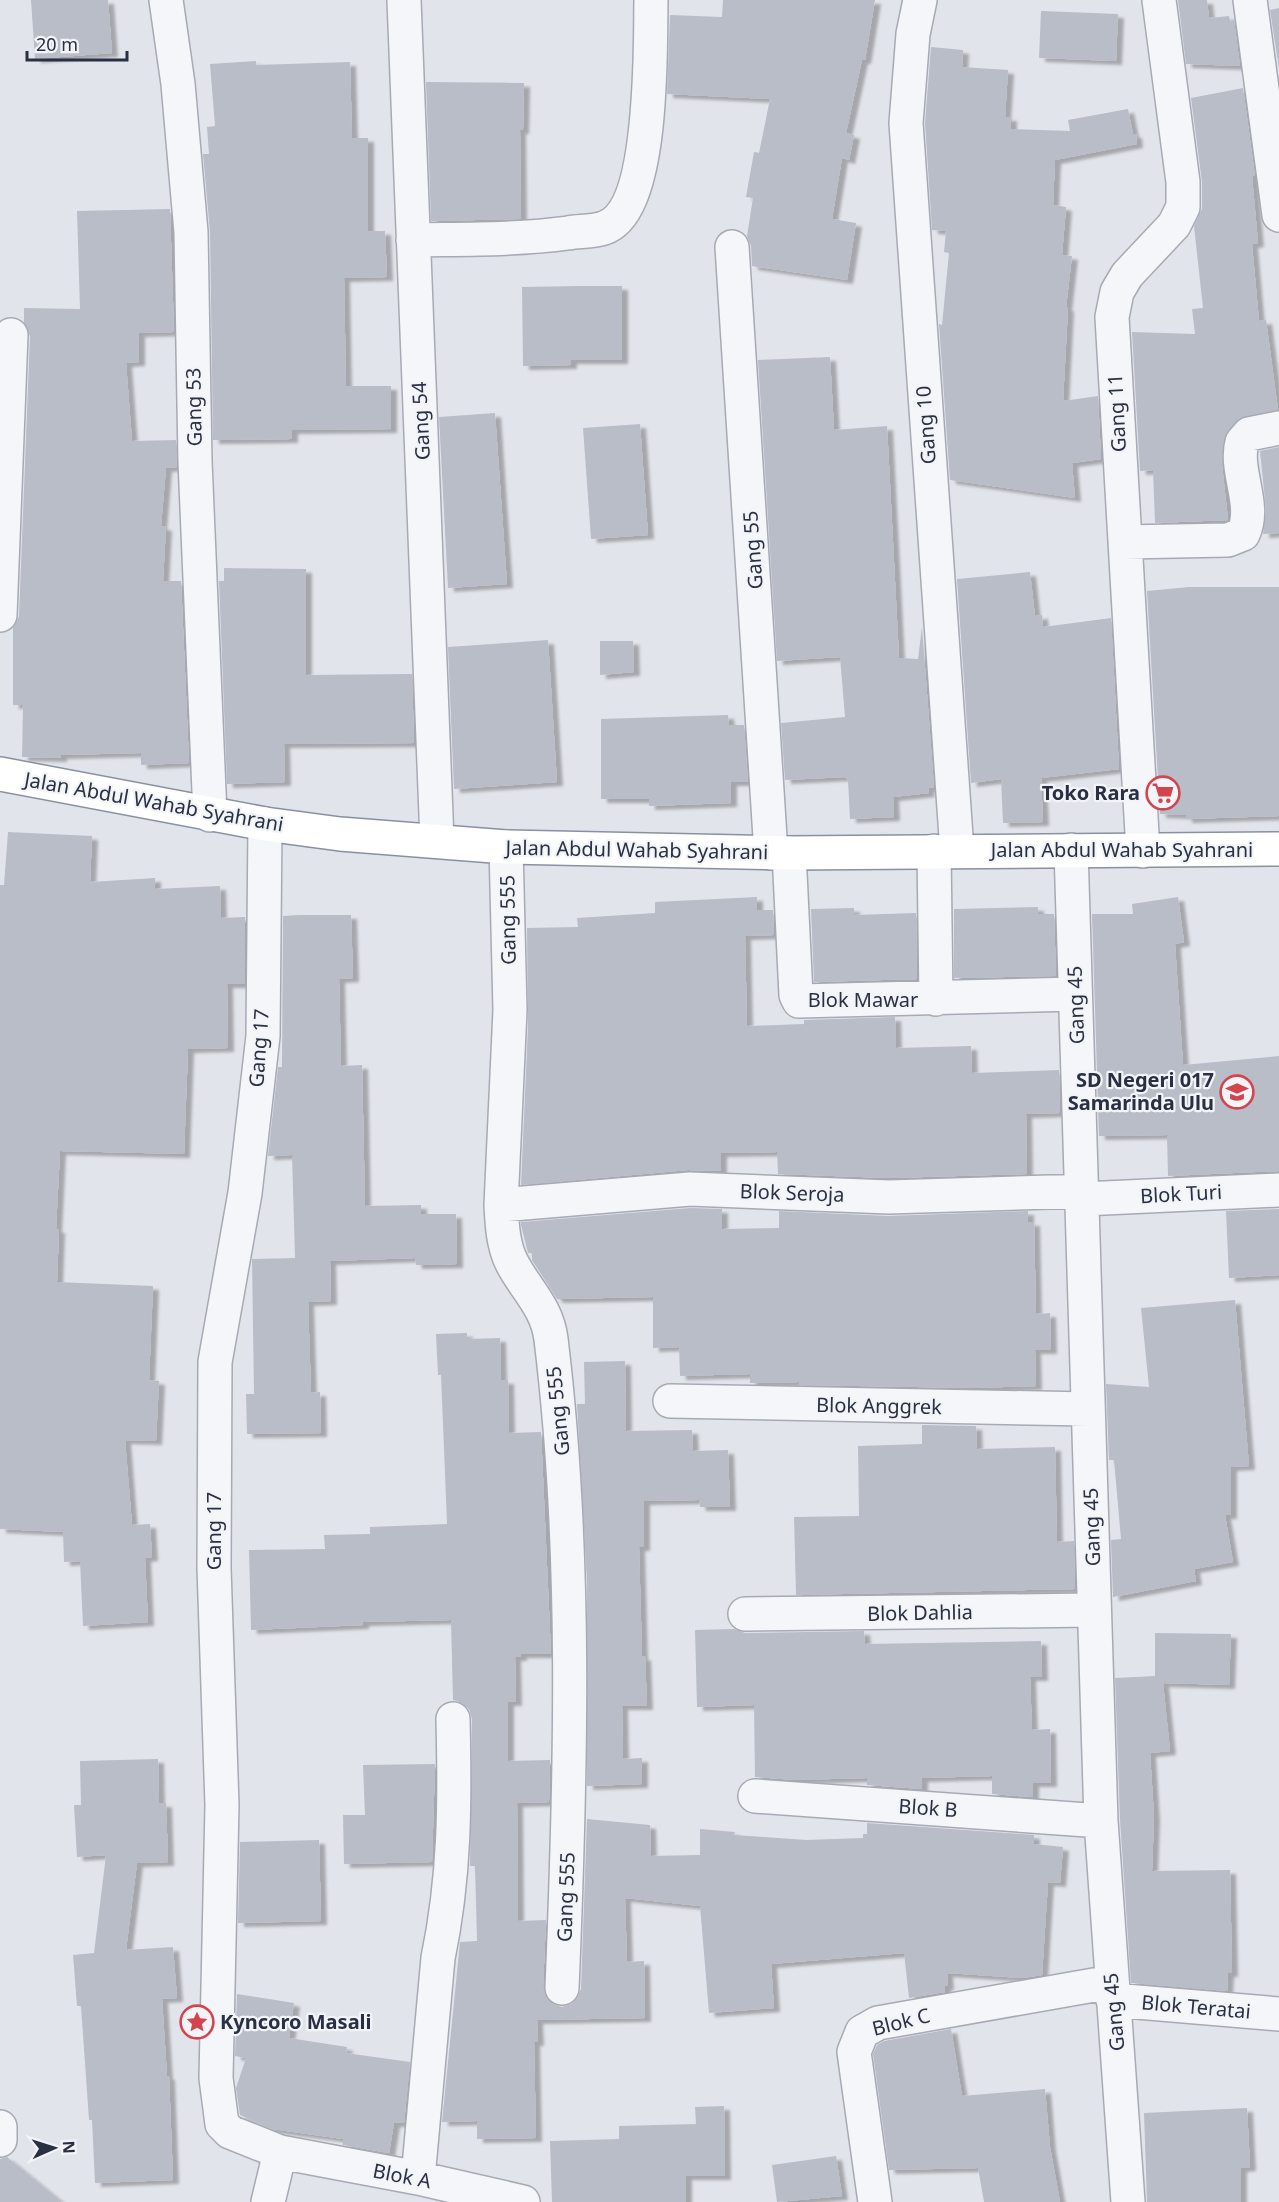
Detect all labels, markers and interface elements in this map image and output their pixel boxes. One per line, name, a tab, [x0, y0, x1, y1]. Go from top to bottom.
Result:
scale bar	[27, 24, 128, 62]
text: 20 m	[36, 32, 78, 56]
street label: Gang 53	[179, 368, 208, 447]
street label: Gang 11	[1101, 373, 1132, 453]
street label: Gang 54	[405, 381, 436, 461]
street label: Gang 10	[909, 385, 942, 465]
street label: Gang 55	[736, 510, 769, 590]
street label: Jalan Abdul Wahab Syahrani	[20, 765, 286, 838]
supermarket icon: Toko Rara	[1145, 775, 1181, 811]
place label: Toko Rara	[1042, 779, 1140, 806]
street label: Jalan Abdul Wahab Syahrani	[503, 834, 769, 865]
street label: Jalan Abdul Wahab Syahrani	[989, 836, 1253, 863]
street label: Gang 555	[493, 875, 522, 965]
street label: Gang 45	[1061, 965, 1090, 1045]
street label: Blok Mawar	[808, 986, 918, 1013]
street label: Gang 17	[242, 1008, 275, 1088]
place label: SD Negeri 017 Samarinda Ulu	[1068, 1066, 1214, 1116]
school or university icon: SD Negeri 017 Samarinda Ulu	[1219, 1074, 1255, 1110]
street label: Blok Seroja	[739, 1177, 845, 1208]
street label: Blok Turi	[1139, 1178, 1223, 1209]
street label: Gang 555	[539, 1365, 576, 1457]
street label: Blok Anggrek	[816, 1391, 942, 1420]
street label: Gang 45	[1077, 1487, 1106, 1567]
street label: Gang 17	[200, 1492, 227, 1570]
street label: Blok Dahlia	[867, 1598, 973, 1627]
street label: Blok B	[898, 1792, 958, 1823]
street label: Gang 555	[550, 1852, 581, 1942]
street label: Gang 45	[1097, 1972, 1130, 2052]
street label: Blok Teratai	[1140, 1988, 1252, 2025]
street label: Blok C	[869, 2001, 933, 2042]
place icon: Kyncoro Masali	[179, 2004, 215, 2040]
place label: Kyncoro Masali	[220, 2008, 372, 2035]
north arrow	[24, 2118, 84, 2178]
text: N	[58, 2140, 80, 2154]
street label: Blok A	[371, 2157, 434, 2194]

